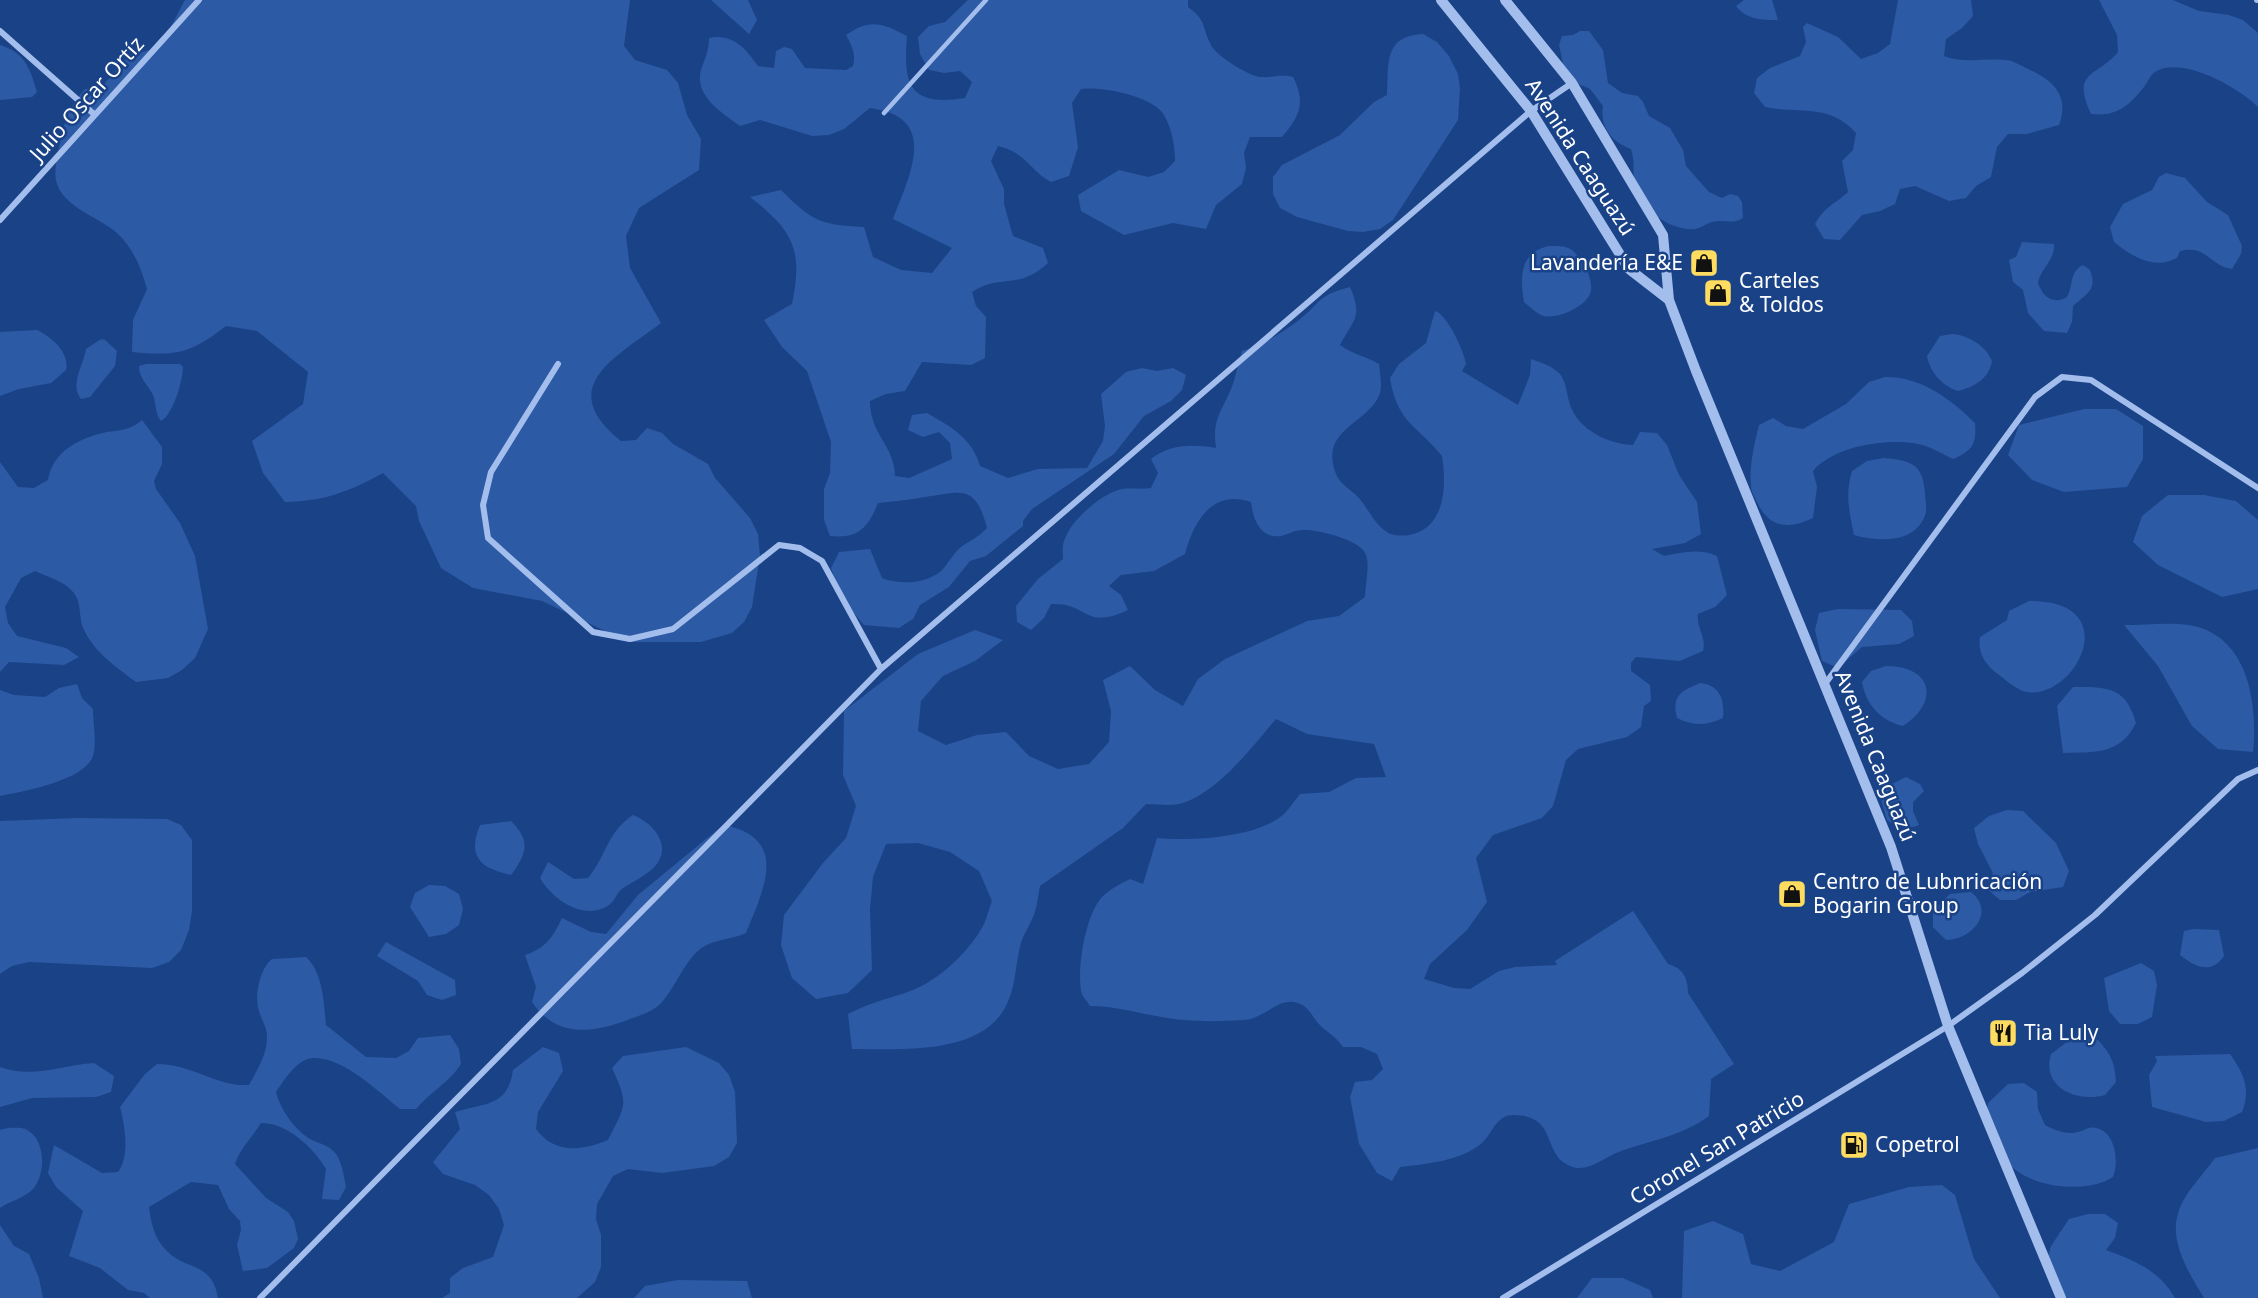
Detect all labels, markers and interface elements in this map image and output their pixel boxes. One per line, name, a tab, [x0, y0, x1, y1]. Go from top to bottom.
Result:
street label: Julio Oscar Ortíz	[22, 30, 150, 168]
street label: Avenida Caaguazú	[1520, 73, 1642, 240]
shop icon: Lavandería E&E	[1688, 247, 1720, 279]
place label: Lavandería E&E	[1530, 248, 1683, 276]
place label: Carteles & Toldos	[1739, 266, 1824, 318]
shop icon: Carteles & Toldos	[1702, 277, 1734, 309]
street label: Avenida Caaguazú	[1829, 666, 1923, 845]
place label: Centro de Lubnricación Bogarin Group	[1813, 867, 2042, 919]
shop icon: Centro de Lubnricación Bogarin Group	[1776, 878, 1808, 910]
restaurant icon: Tia Luly	[1987, 1017, 2019, 1049]
place label: Tia Luly	[2024, 1018, 2099, 1046]
street label: Coronel San Patricio	[1624, 1084, 1809, 1210]
fuel station icon: Copetrol	[1838, 1129, 1870, 1161]
place label: Copetrol	[1875, 1130, 1960, 1158]

